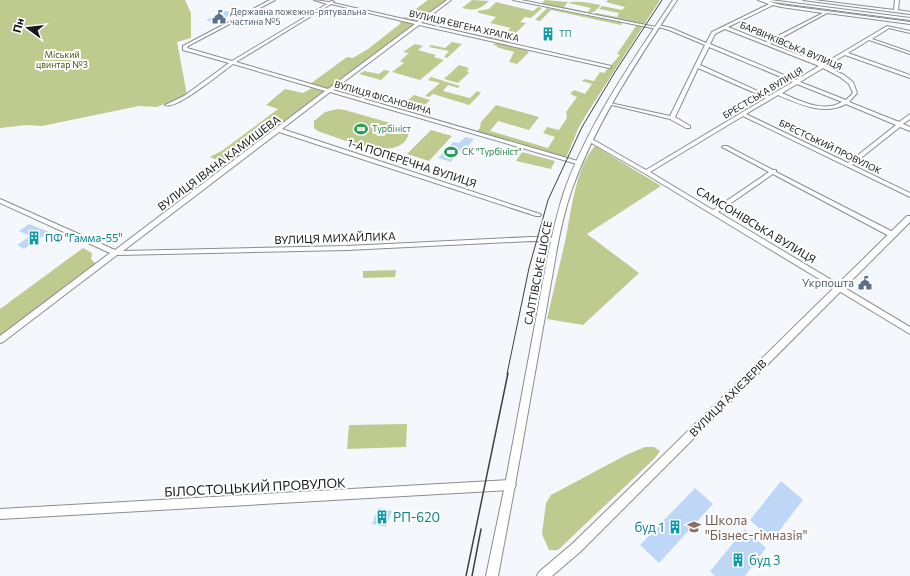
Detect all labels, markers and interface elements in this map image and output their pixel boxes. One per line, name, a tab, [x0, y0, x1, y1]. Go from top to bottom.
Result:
place label: Державна пожежно-рятувальна частина №5	[230, 6, 367, 27]
street label: ВУЛИЦЯ ЄВГЕНА ХРАПКА	[408, 7, 520, 44]
north arrow	[8, 8, 48, 48]
public building icon: Державна пожежно-рятувальна частина №5	[211, 9, 227, 25]
text: Пн	[10, 17, 26, 34]
street label: БАРВІНКІВСЬКА ВУЛИЦЯ	[738, 19, 844, 72]
building icon: ТП	[540, 26, 556, 42]
place label: ТП	[559, 28, 572, 39]
park label: Міський цвинтар №3	[36, 49, 88, 70]
street label: БРЕСТСЬКА ВУЛИЦЯ	[721, 64, 805, 121]
street label: ВУЛИЦЯ ФІСАНОВИЧА	[333, 78, 433, 117]
street label: ВУЛИЦЯ ІВАНА КАМИШЕВА	[155, 112, 283, 213]
street label: БРЕСТСЬКИЙ ПРОВУЛОК	[777, 116, 883, 176]
sports icon: Турбініст	[353, 121, 369, 137]
place label: Турбініст	[372, 123, 412, 134]
street label: 1-А ПОПЕРЕЧНА ВУЛИЦЯ	[346, 135, 478, 190]
sports icon: СК "Турбініст"	[443, 144, 459, 160]
place label: СК "Турбініст"	[462, 146, 522, 157]
street label: САМСОНІВСЬКА ВУЛИЦЯ	[694, 184, 819, 266]
street label: САЛТІВСЬКЕ ШОСЕ	[521, 220, 554, 326]
street label: ВУЛИЦЯ МИХАЙЛИКА	[274, 228, 396, 246]
building icon: ПФ "Гамма-55"	[26, 230, 42, 246]
place label: ПФ "Гамма-55"	[45, 231, 123, 244]
public building icon: Укрпошта	[857, 275, 873, 291]
place label: Укрпошта	[802, 276, 854, 289]
street label: ВУЛИЦЯ АХІЄЗЕРІВ	[686, 356, 769, 439]
street label: БІЛОСТОЦЬКИЙ ПРОВУЛОК	[164, 474, 347, 500]
building icon: РП-620	[374, 509, 390, 525]
place label: РП-620	[393, 509, 440, 525]
place label: Школа "Бізнес-гімназія"	[705, 512, 808, 543]
place label: буд 1	[634, 519, 664, 535]
building icon: буд 1	[667, 519, 683, 535]
school or university icon: Школа "Бізнес-гімназія"	[686, 519, 702, 535]
building icon: буд 3	[730, 552, 746, 568]
place label: буд 3	[749, 552, 780, 568]

